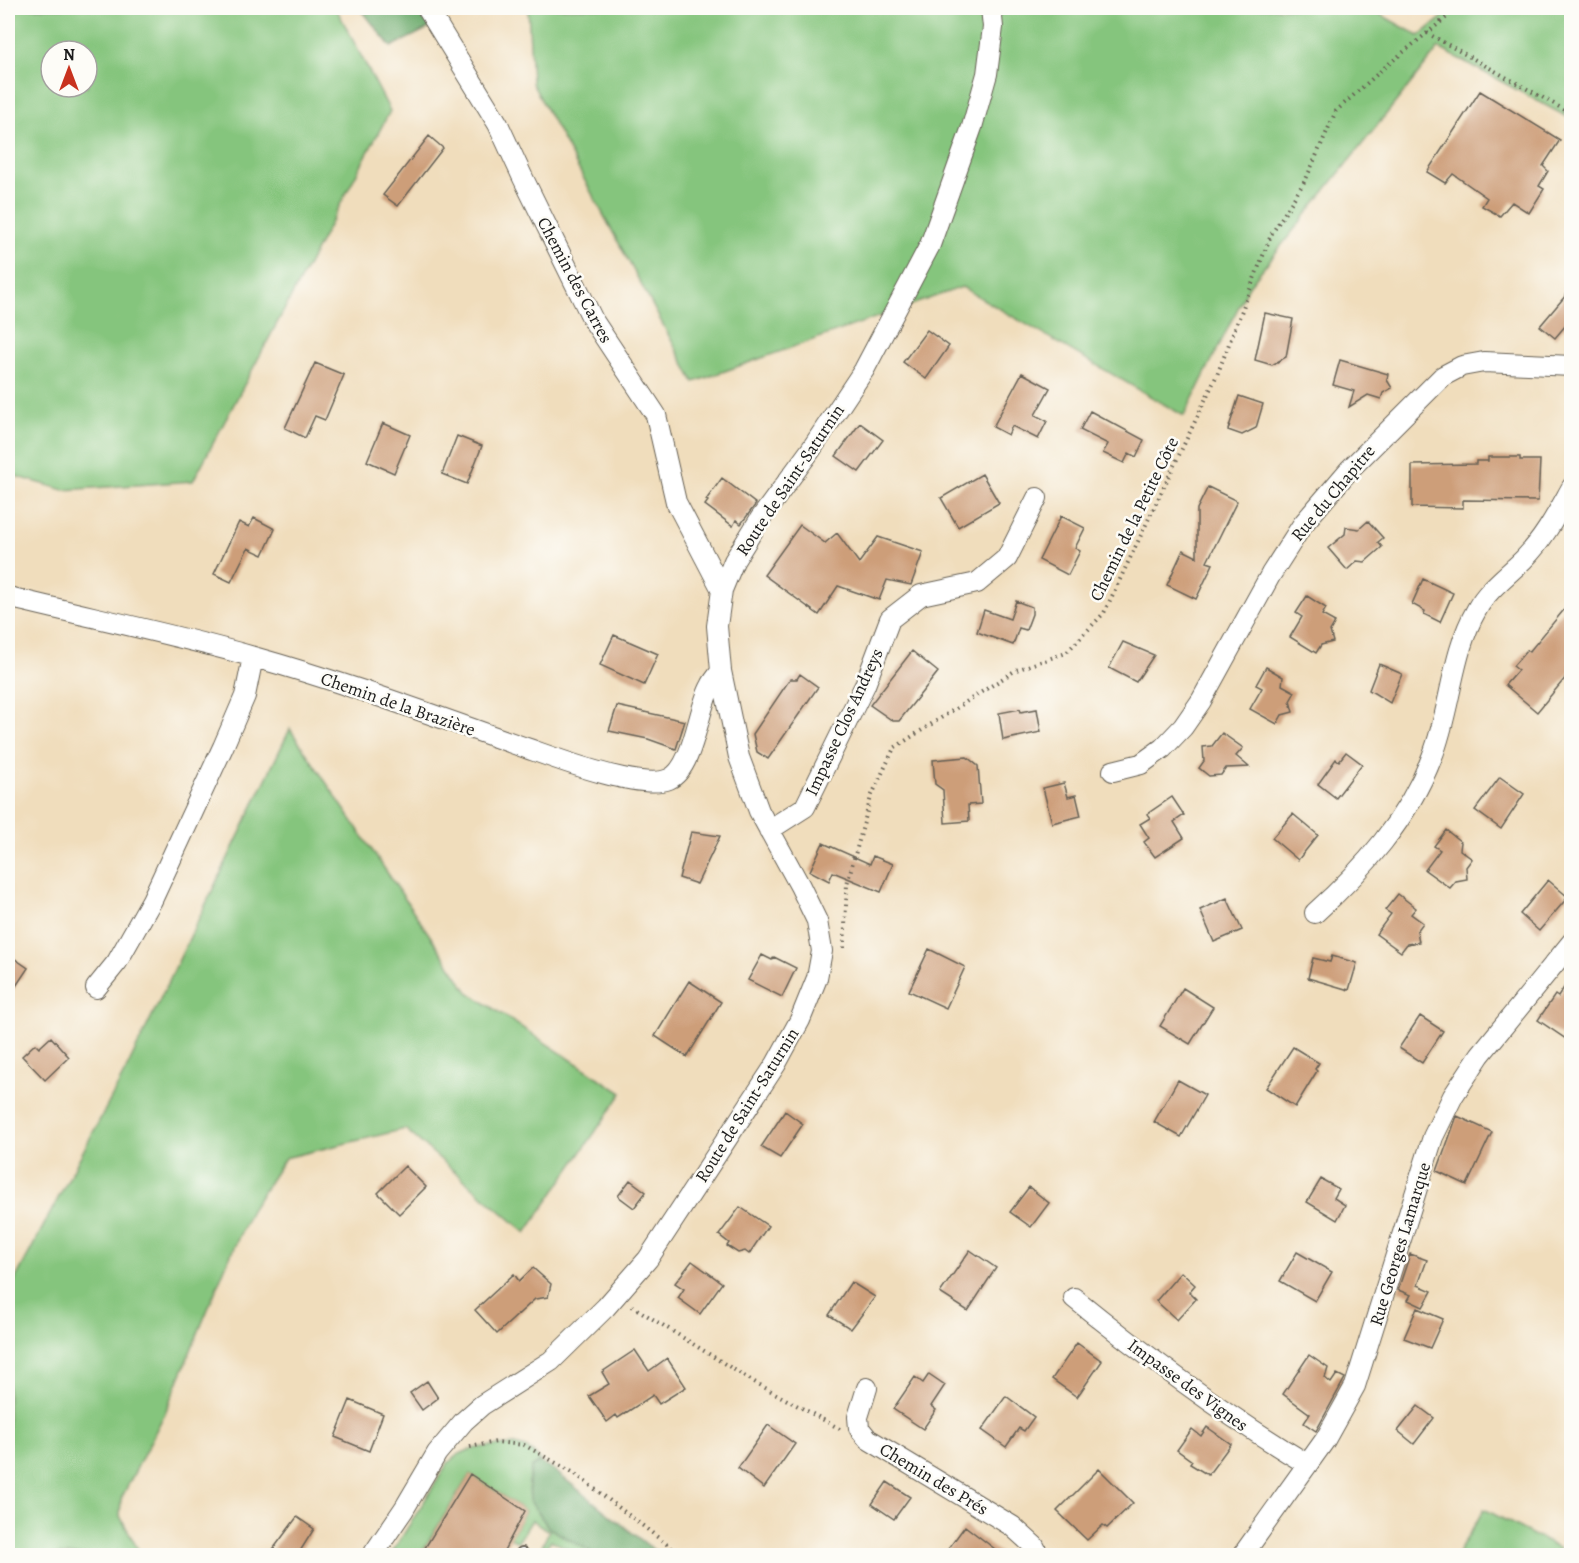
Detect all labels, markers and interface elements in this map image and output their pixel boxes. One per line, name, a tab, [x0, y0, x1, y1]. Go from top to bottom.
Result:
north arrow	[39, 39, 99, 99]
text: N	[63, 44, 75, 66]
street label: Chemin des Carres	[532, 213, 618, 347]
street label: Route de Saint-Saturnin	[730, 399, 850, 561]
street label: Chemin de la Petite Côte	[1084, 433, 1184, 605]
street label: Rue du Chapitre	[1285, 440, 1381, 546]
street label: Impasse Clos Andreys	[799, 644, 889, 800]
street label: Chemin de la Brazière	[318, 666, 478, 742]
street label: Route de Saint-Saturnin	[690, 1023, 804, 1187]
street label: Rue Georges Lamarque	[1364, 1159, 1436, 1329]
street label: Impasse des Vignes	[1123, 1333, 1253, 1437]
street label: Chemin des Prés	[875, 1437, 993, 1521]

